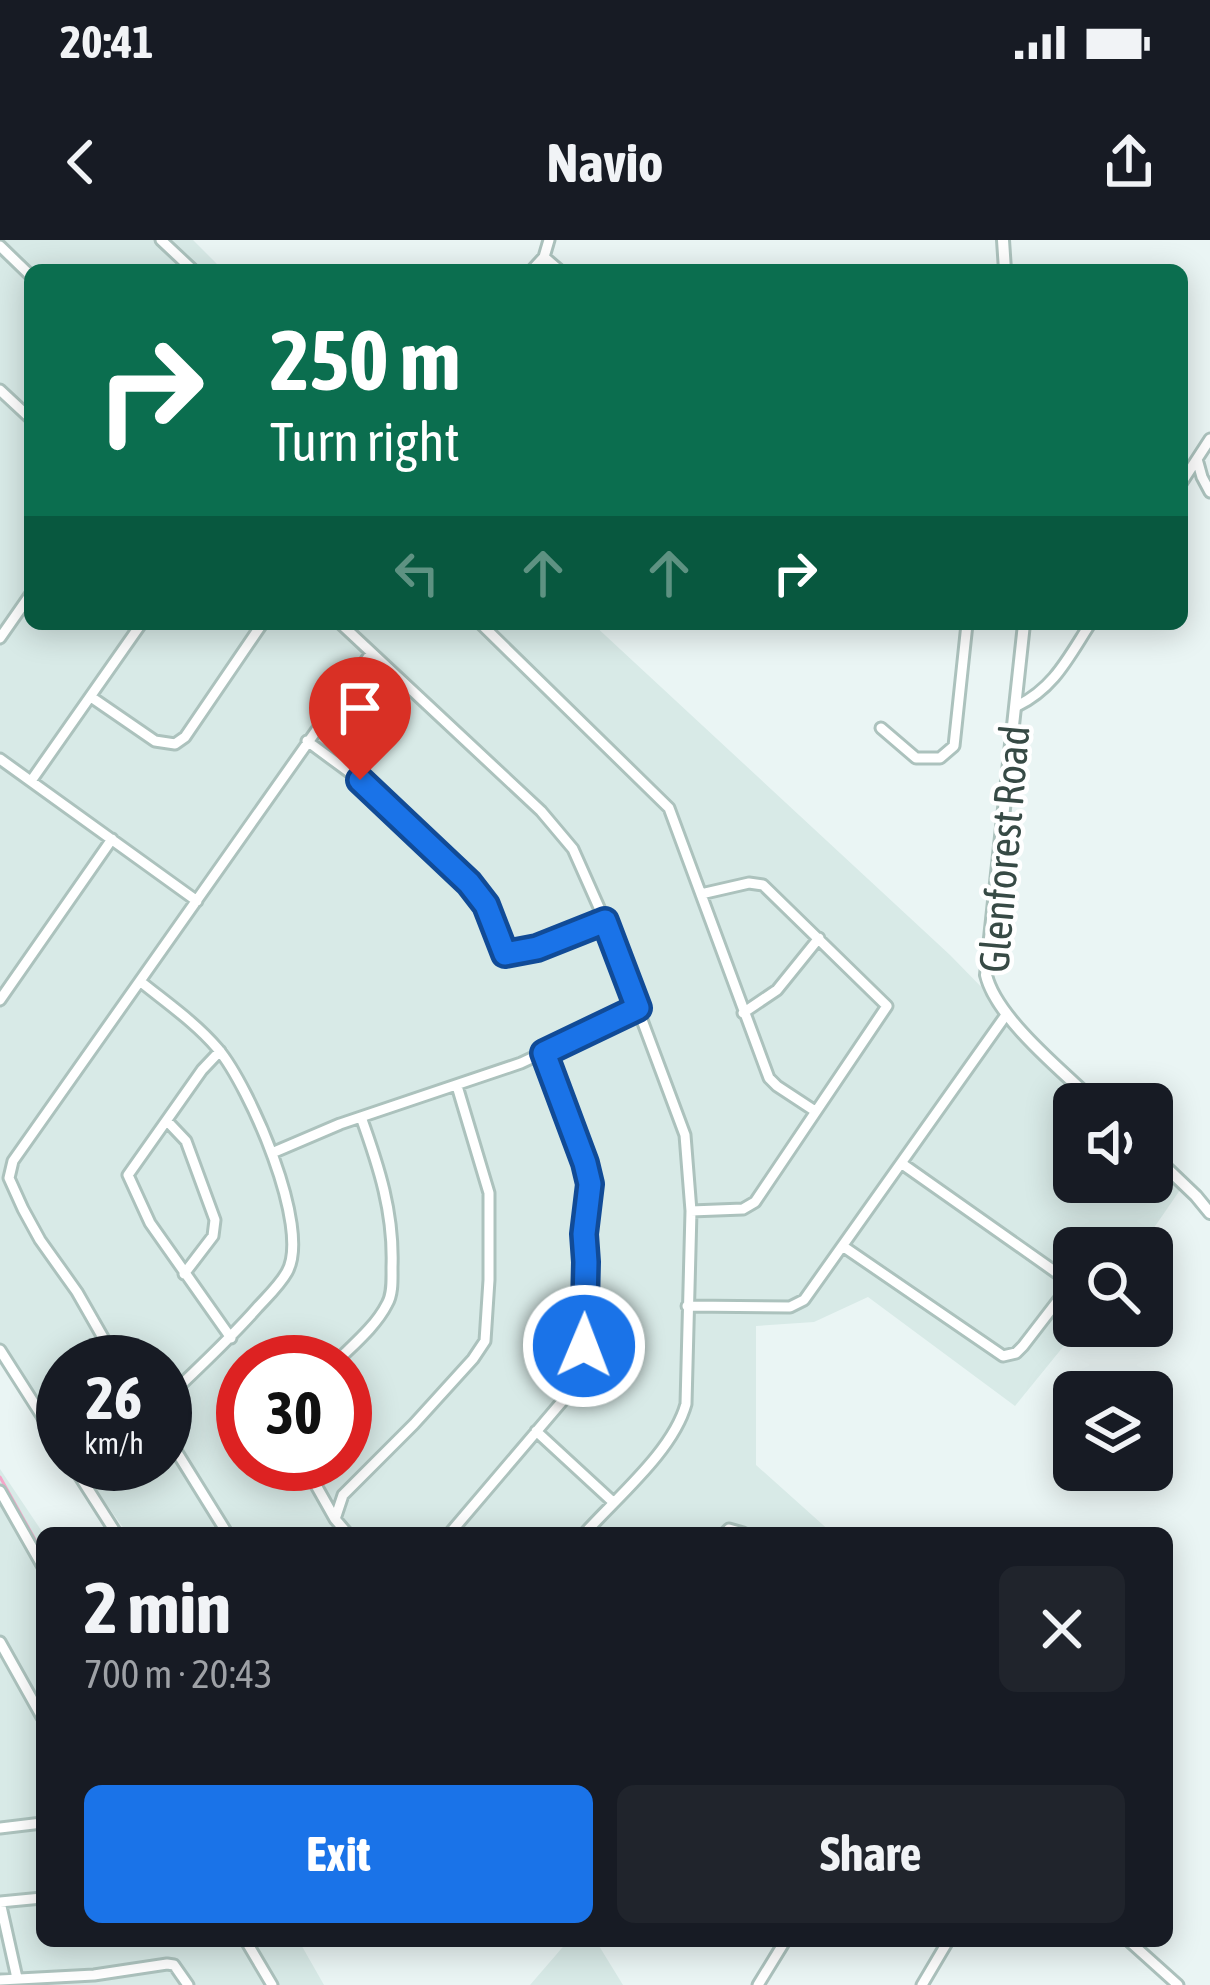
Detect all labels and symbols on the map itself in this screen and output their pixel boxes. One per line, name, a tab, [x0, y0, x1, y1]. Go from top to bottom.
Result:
pin	[309, 657, 411, 780]
street label: Glenforest Road	[969, 723, 1039, 975]
position arrow	[521, 1283, 647, 1409]
speed limit sign: 30	[216, 1335, 372, 1491]

